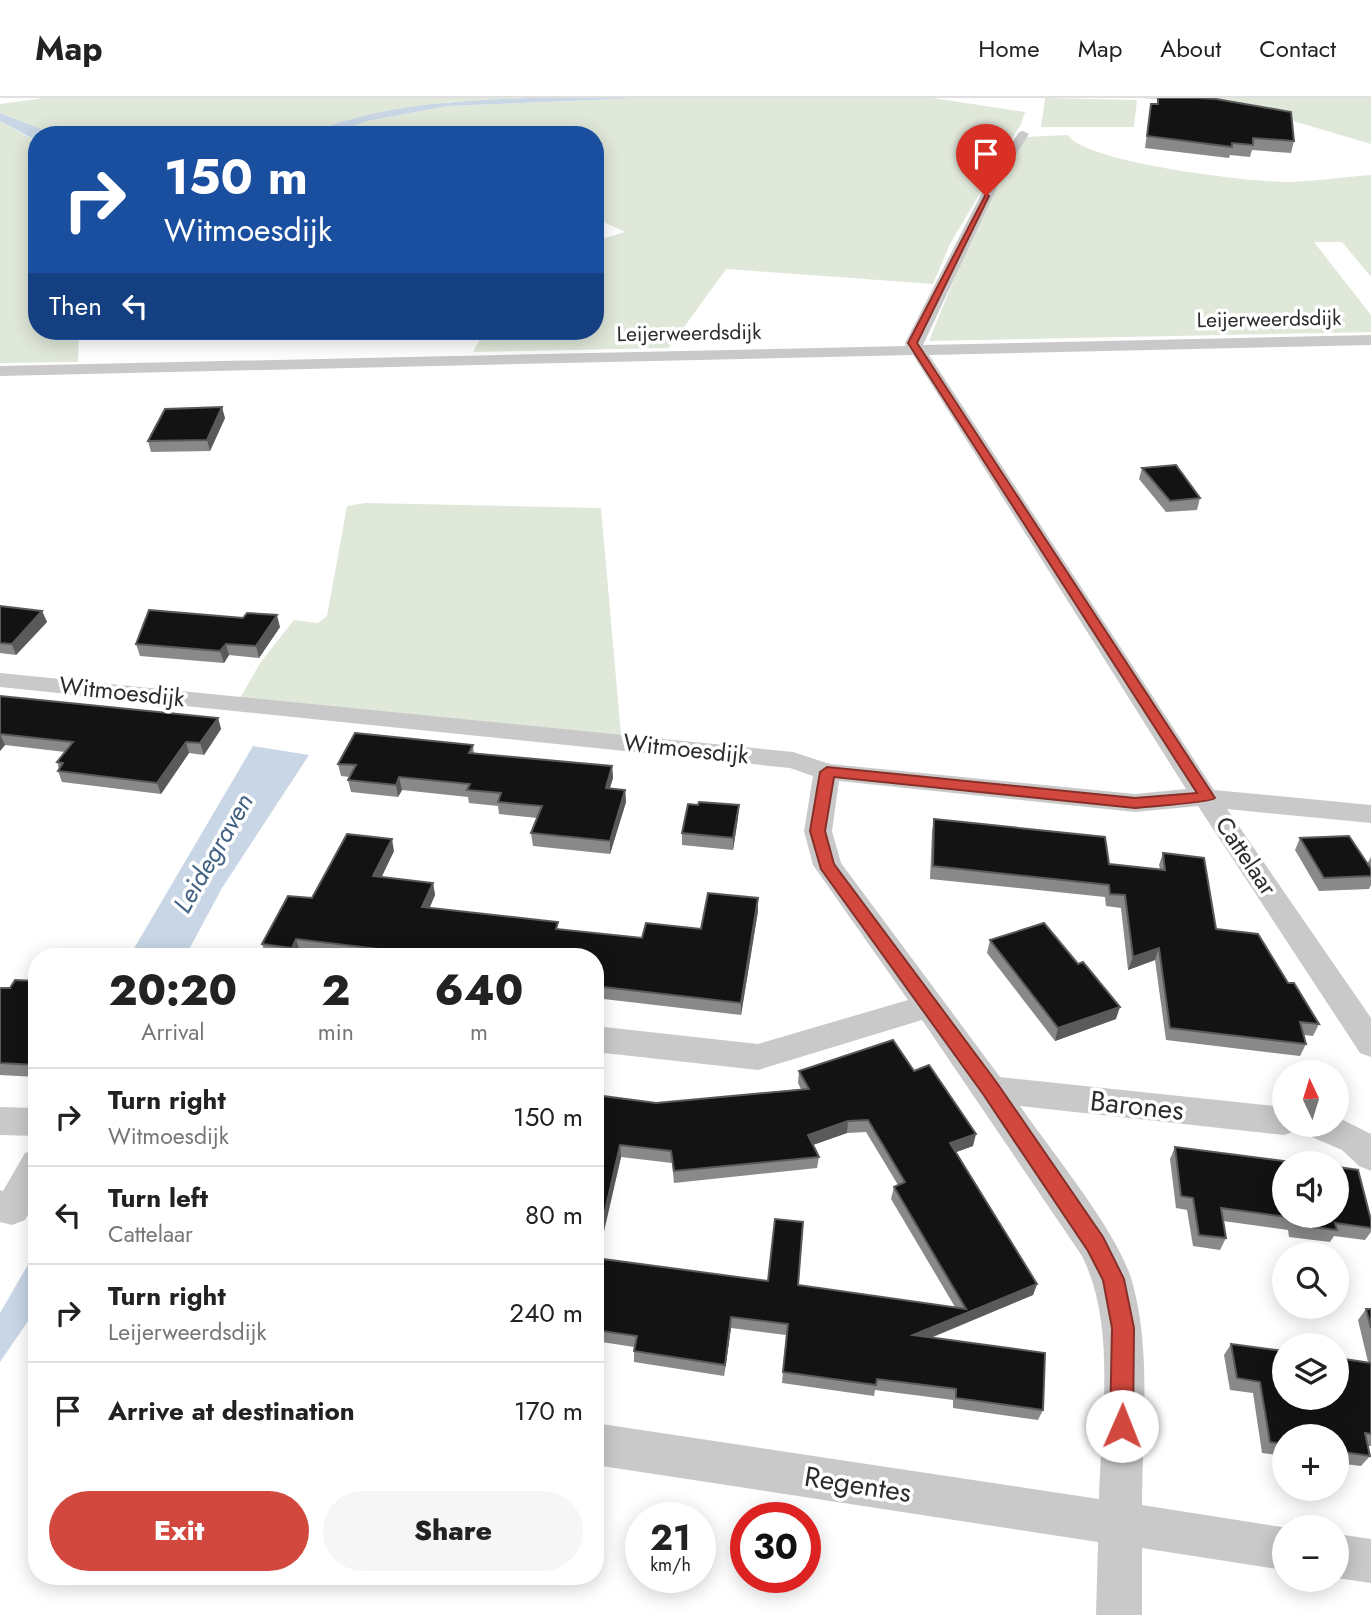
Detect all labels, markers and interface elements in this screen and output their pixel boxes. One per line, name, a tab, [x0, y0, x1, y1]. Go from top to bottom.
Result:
text: Map	[35, 25, 103, 72]
text: Home	[978, 31, 1040, 66]
text: Map	[1078, 31, 1122, 66]
text: About	[1160, 31, 1221, 66]
text: Contact	[1259, 31, 1336, 66]
pin	[956, 124, 1016, 196]
icon: arrive	[967, 135, 1005, 173]
text: 150 m	[164, 142, 308, 212]
icon: right	[49, 154, 140, 245]
text: Witmoesdijk	[164, 207, 332, 253]
text: Then	[49, 287, 102, 325]
icon: left	[116, 287, 154, 325]
street label: Leijerweerdsdijk	[1196, 303, 1342, 335]
street label: Leijerweerdsdijk	[616, 317, 762, 349]
street label: Witmoesdijk	[58, 668, 187, 716]
street label: Witmoesdijk	[622, 725, 751, 773]
water label: Leidegraven	[163, 786, 263, 920]
street label: Cattelaar	[1207, 809, 1286, 903]
text: 20:20	[109, 960, 237, 1021]
text: 2	[322, 960, 350, 1021]
text: 640	[435, 960, 523, 1021]
text: Arrival	[141, 1015, 205, 1049]
text: min	[318, 1015, 354, 1049]
text: m	[470, 1015, 488, 1049]
north arrow	[1272, 1060, 1349, 1138]
map controls	[1272, 1060, 1349, 1592]
street label: Barones	[1088, 1080, 1186, 1131]
text: Turn right	[108, 1081, 226, 1119]
icon: right	[49, 1098, 87, 1136]
text: 150 m	[513, 1098, 583, 1136]
text: Witmoesdijk	[108, 1119, 229, 1153]
button: sound	[1272, 1151, 1349, 1228]
text: Turn left	[108, 1179, 208, 1217]
icon: left	[49, 1196, 87, 1234]
text: 80 m	[525, 1196, 583, 1234]
text: Cattelaar	[108, 1217, 193, 1251]
button: search	[1272, 1242, 1349, 1319]
text: Turn right	[108, 1277, 226, 1315]
icon: right	[49, 1294, 87, 1332]
text: 240 m	[509, 1294, 583, 1332]
text: Leijerweerdsdijk	[108, 1315, 267, 1349]
button: layers	[1272, 1333, 1349, 1410]
position arrow	[1085, 1389, 1159, 1463]
icon: arrive	[49, 1392, 87, 1430]
text: Arrive at destination	[108, 1392, 355, 1430]
text: 170 m	[514, 1392, 583, 1430]
button: +	[1272, 1424, 1349, 1501]
street label: Regentes	[802, 1456, 914, 1513]
button: Exit	[49, 1491, 309, 1571]
button: Share	[323, 1491, 583, 1571]
speed limit sign: 30	[730, 1502, 821, 1593]
text: 21	[650, 1513, 691, 1563]
button: −	[1272, 1515, 1349, 1592]
text: km/h	[650, 1552, 691, 1578]

